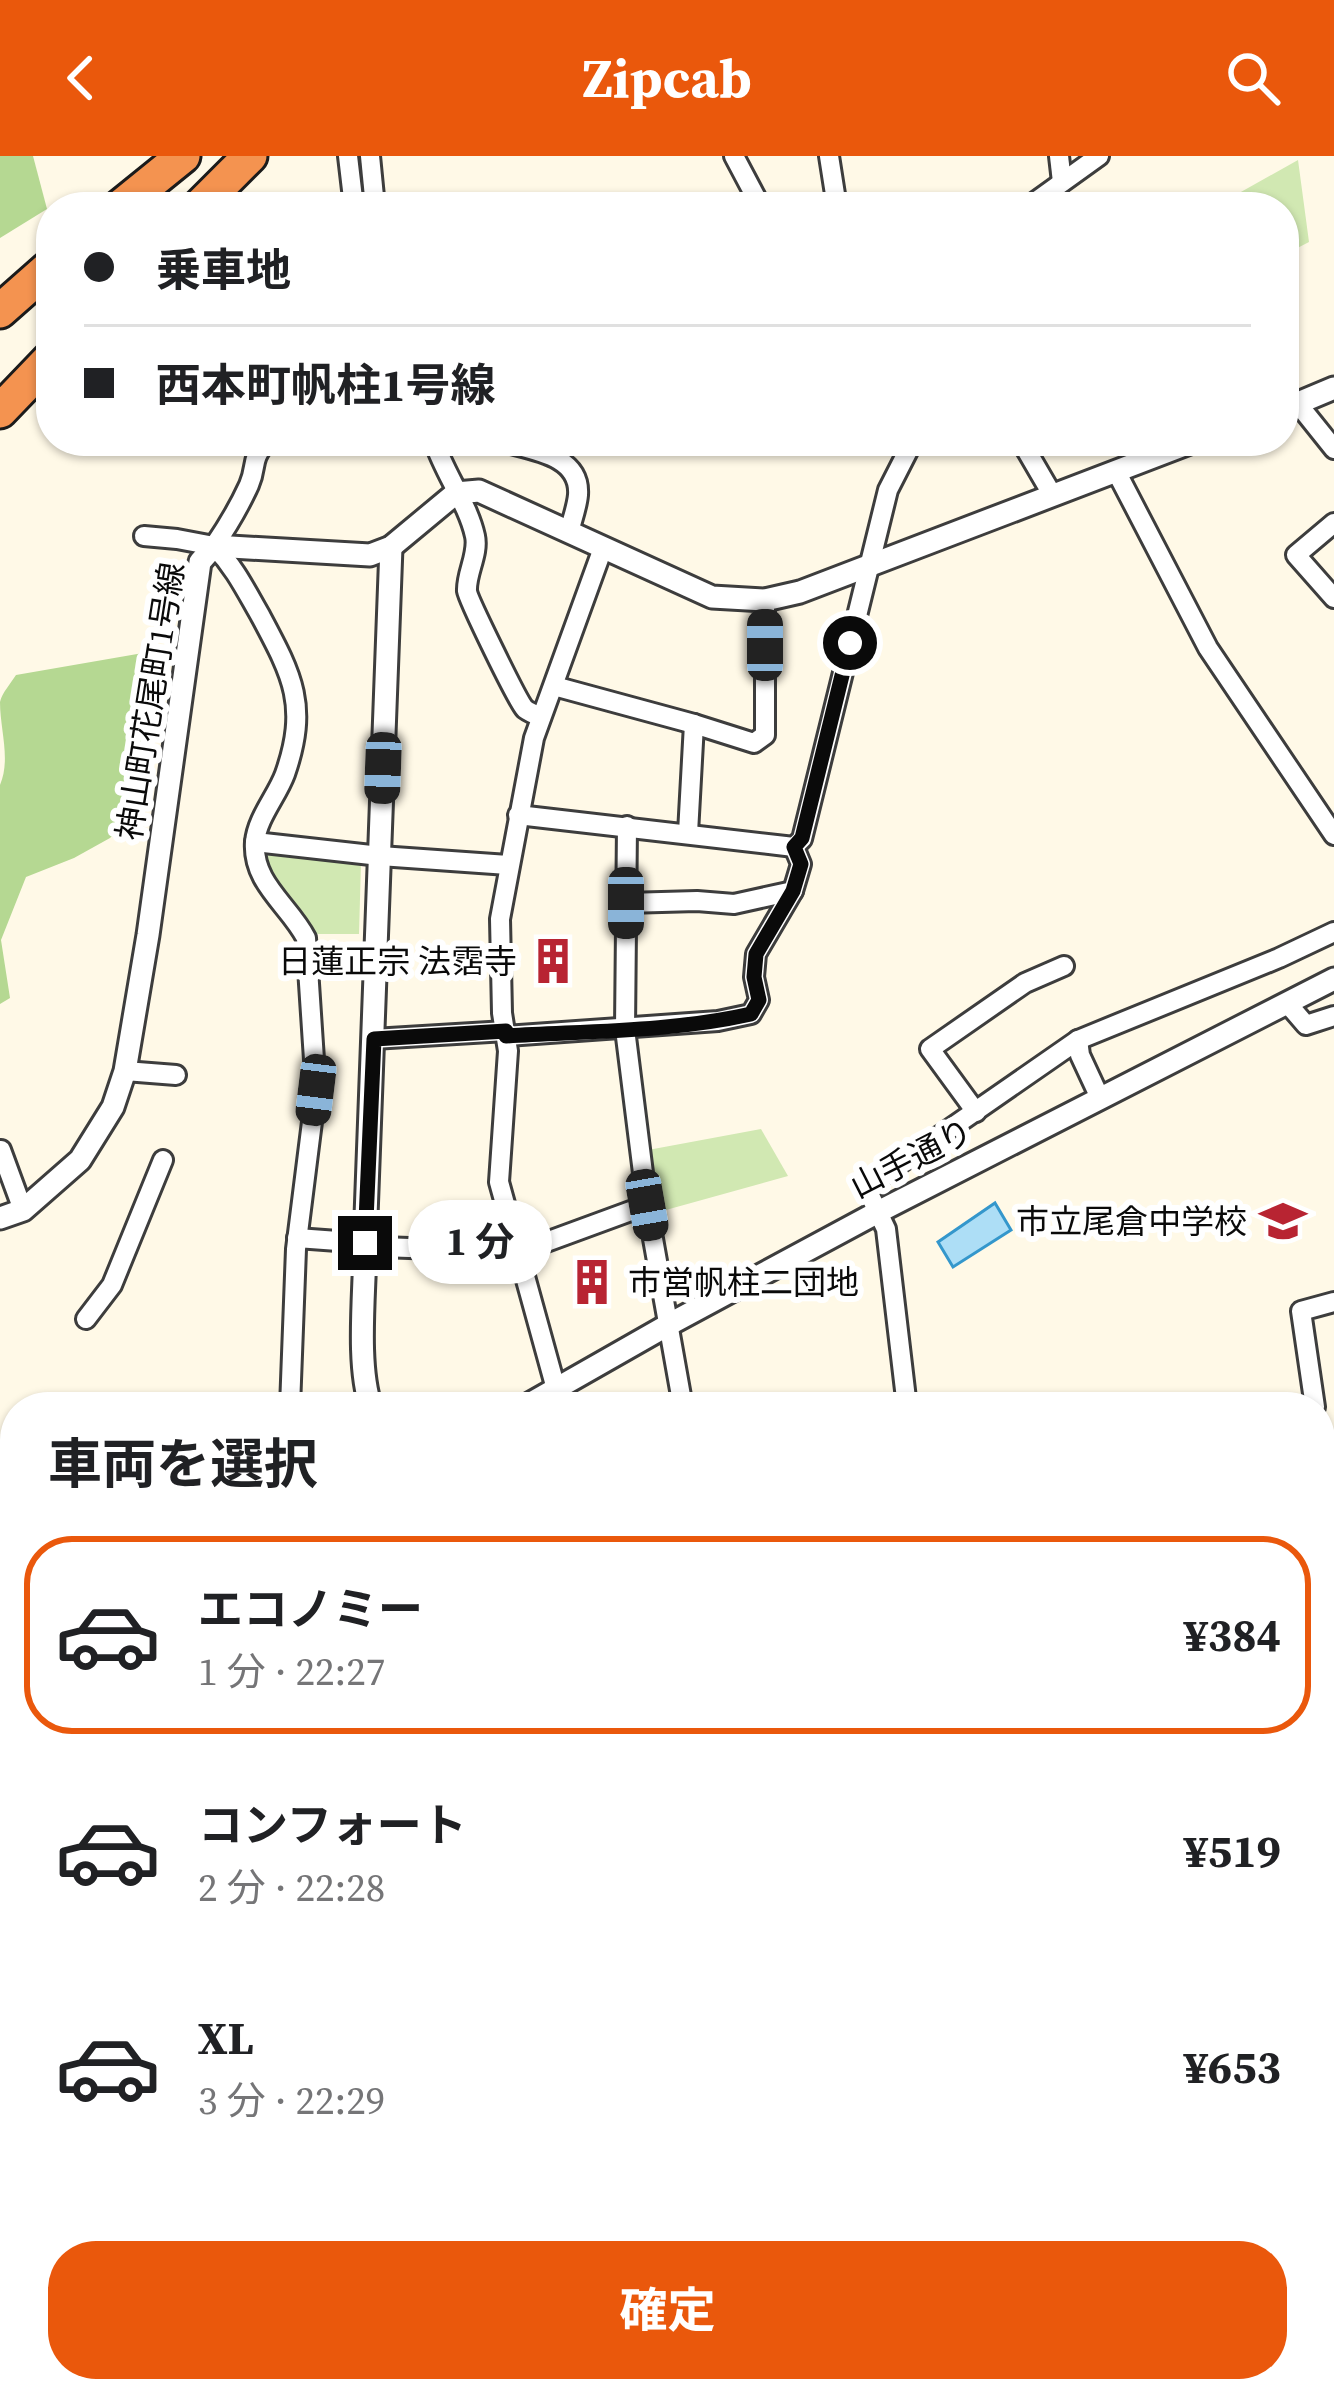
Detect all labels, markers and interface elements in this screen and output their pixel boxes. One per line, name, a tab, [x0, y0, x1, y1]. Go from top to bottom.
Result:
text: Zipcab	[582, 41, 752, 115]
icon: back	[48, 45, 114, 111]
icon: search	[1220, 45, 1286, 111]
text: 乗車地	[156, 239, 291, 301]
text: 西本町帆柱1号線	[156, 354, 495, 416]
street label: 神山町花尾町1号線	[106, 559, 195, 843]
car	[747, 609, 783, 681]
route start	[823, 616, 877, 670]
car	[364, 731, 402, 805]
car	[608, 867, 644, 939]
building icon: 日蓮正宗 法霑寺	[528, 936, 578, 986]
place label: 日蓮正宗 法霑寺	[278, 939, 517, 984]
car	[294, 1052, 338, 1128]
street label: 山手通り	[842, 1108, 980, 1208]
car	[623, 1166, 671, 1244]
school or university icon: 市立尾倉中学校	[1258, 1196, 1308, 1246]
place label: 市立尾倉中学校	[1016, 1199, 1247, 1244]
callout: 1 分	[407, 1201, 551, 1285]
text: 1 分	[446, 1215, 514, 1268]
route end	[338, 1216, 392, 1270]
building icon: 市営帆柱二団地	[567, 1257, 617, 1307]
place label: 市営帆柱二団地	[628, 1260, 859, 1305]
text: 車両を選択	[48, 1427, 318, 1501]
text: エコノミー	[198, 1578, 423, 1640]
icon: car	[54, 1581, 162, 1689]
text: ¥384	[1183, 1604, 1281, 1666]
text: 1 分 · 22:27	[198, 1645, 385, 1698]
text: コンフォート	[198, 1794, 467, 1856]
icon: car	[54, 1797, 162, 1905]
text: ¥519	[1183, 1820, 1281, 1882]
text: 2 分 · 22:28	[198, 1861, 385, 1914]
text: XL	[198, 2007, 254, 2069]
icon: car	[54, 2013, 162, 2121]
text: ¥653	[1183, 2036, 1281, 2098]
text: 3 分 · 22:29	[198, 2074, 385, 2127]
button: 確定	[48, 2241, 1287, 2379]

